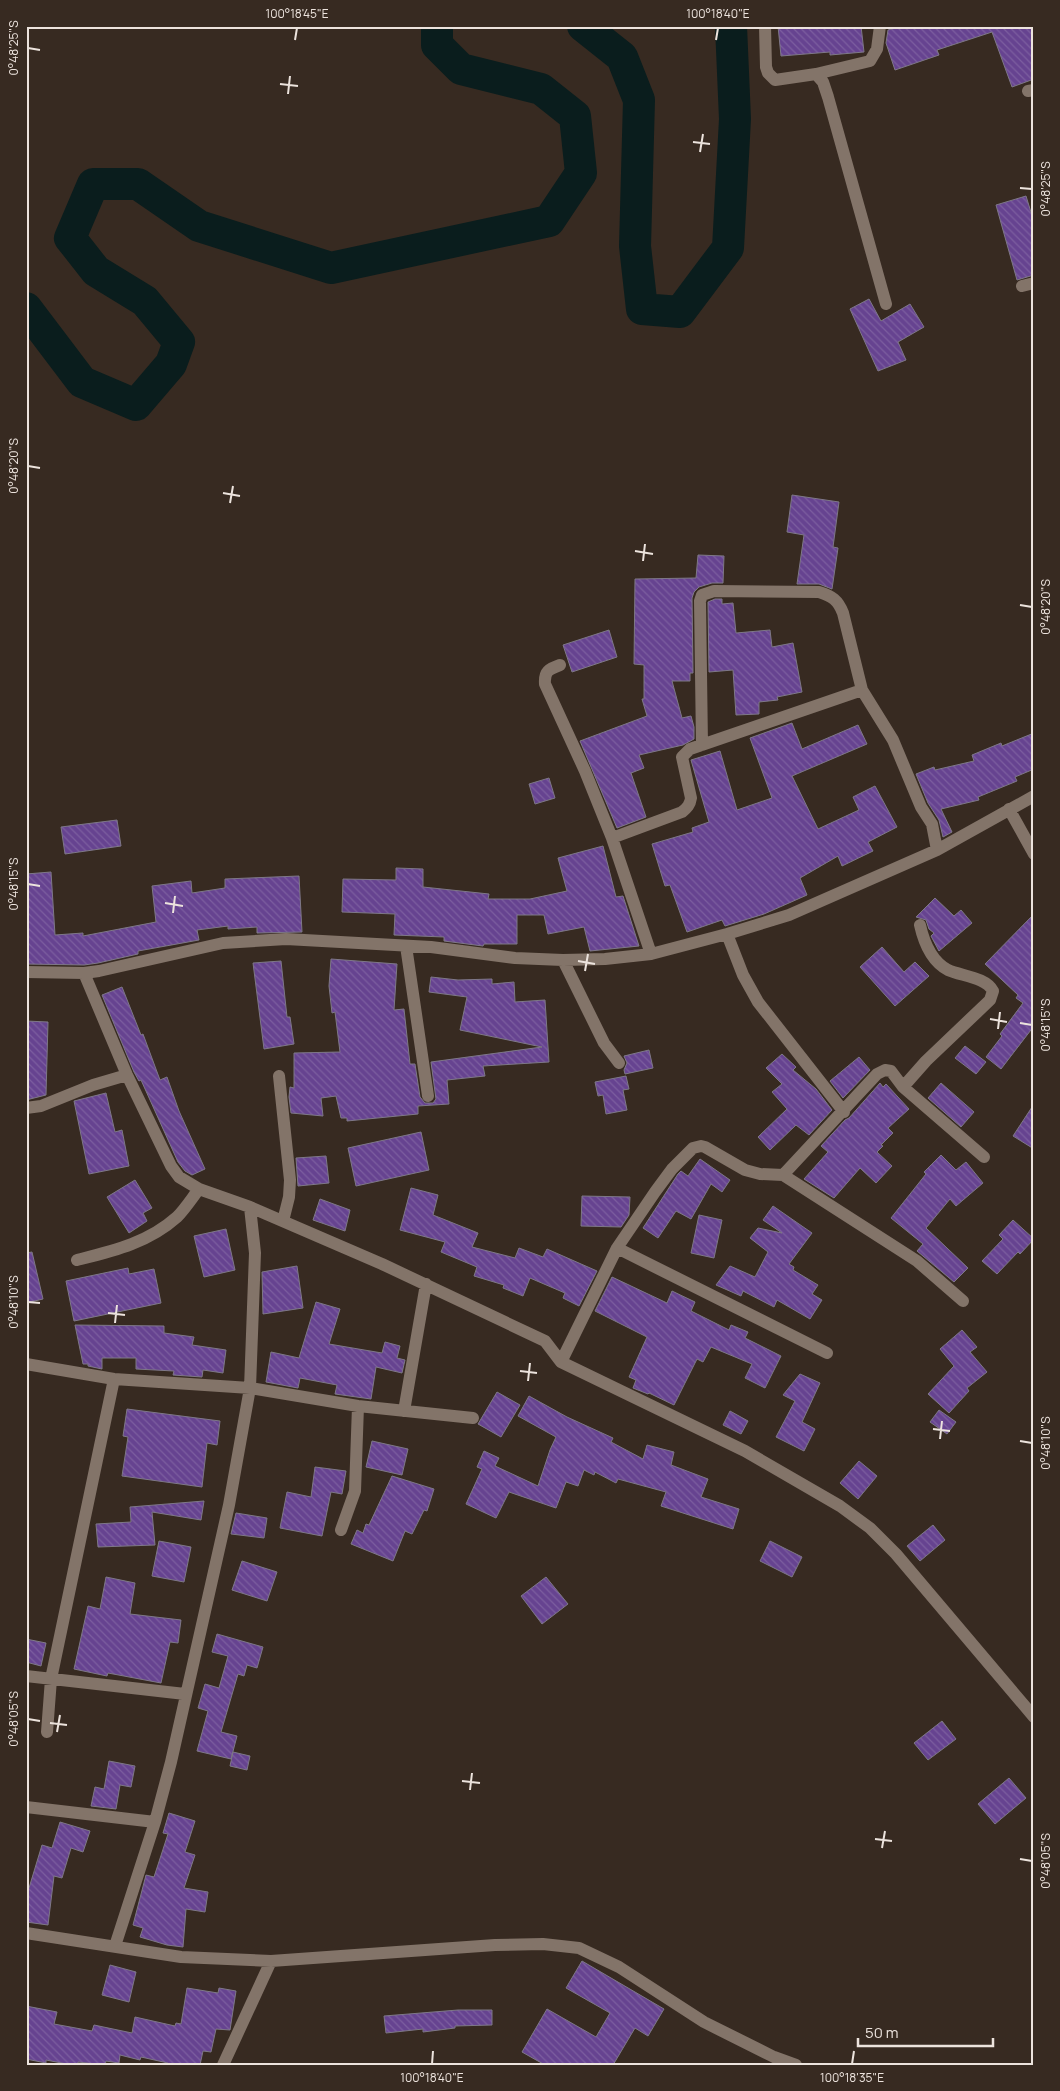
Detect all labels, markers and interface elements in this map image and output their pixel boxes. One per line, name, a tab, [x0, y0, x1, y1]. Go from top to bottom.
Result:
text: 100°18'45"E	[265, 5, 329, 22]
text: 100°18'40"E	[686, 5, 750, 22]
text: 0°48'25"S	[5, 20, 22, 76]
text: 0°48'25"S	[1037, 161, 1054, 217]
text: 0°48'20"S	[5, 438, 22, 494]
text: 0°48'20"S	[1037, 579, 1054, 635]
text: 0°48'15"S	[5, 857, 22, 911]
text: 0°48'15"S	[1037, 998, 1054, 1052]
text: 0°48'10"S	[5, 1275, 22, 1329]
text: 0°48'10"S	[1037, 1416, 1054, 1470]
text: 0°48'05"S	[5, 1691, 22, 1747]
text: 0°48'05"S	[1037, 1833, 1054, 1889]
scale bar	[858, 2016, 992, 2048]
text: 50 m	[865, 2022, 899, 2043]
text: 100°18'40"E	[400, 2069, 464, 2086]
text: 100°18'35"E	[820, 2069, 884, 2086]

